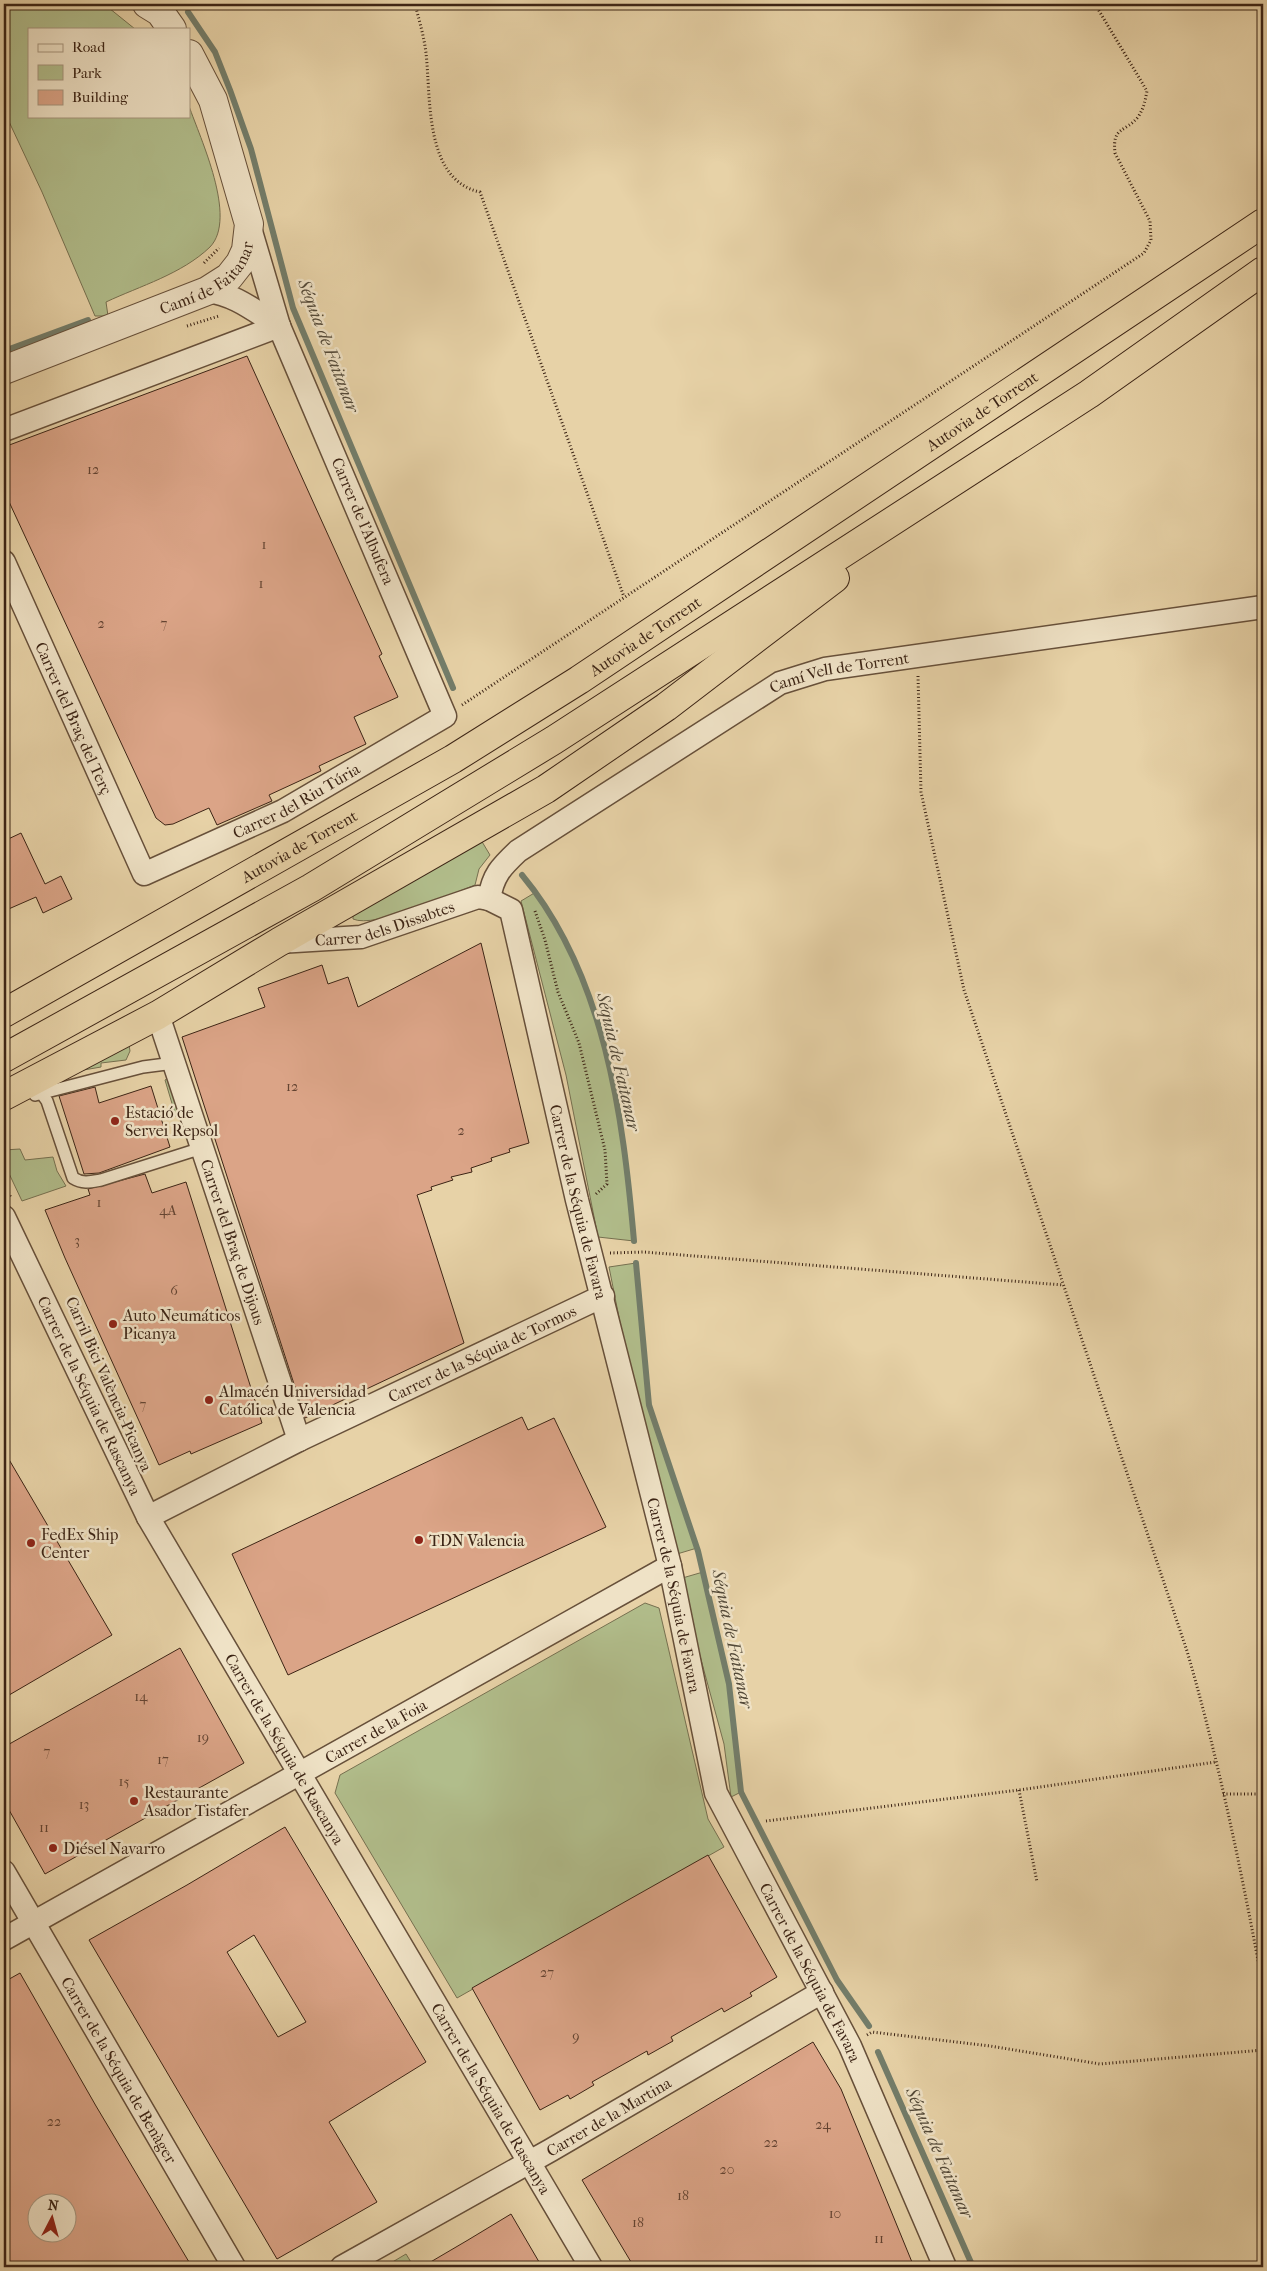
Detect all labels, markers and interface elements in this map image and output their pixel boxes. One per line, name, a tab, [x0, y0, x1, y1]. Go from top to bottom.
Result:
legend	[28, 28, 190, 118]
text: Road	[72, 38, 106, 56]
text: Park	[72, 64, 102, 82]
text: Building	[72, 88, 129, 106]
street label: Camí de Faitanar	[157, 240, 256, 318]
water label: Séquia de Faitanar	[293, 275, 364, 417]
street label: Autovia de Torrent	[922, 367, 1041, 455]
street label: Carrer de l'Albufera	[328, 455, 399, 588]
house number: 12	[87, 461, 99, 478]
house number: 1	[262, 536, 267, 553]
house number: 1	[259, 575, 264, 592]
street label: Autovia de Torrent	[585, 592, 705, 680]
house number: 2	[97, 615, 105, 632]
house number: 7	[161, 615, 168, 632]
street label: Carrer del Braç del Terç	[32, 639, 116, 797]
street label: Camí Vell de Torrent	[765, 648, 910, 697]
street label: Carrer del Riu Túria	[230, 758, 364, 842]
street label: Autovia de Torrent	[237, 806, 361, 887]
street label: Carrer dels Dissabtes	[314, 896, 457, 949]
water label: Séquia de Faitanar	[592, 990, 645, 1135]
house number: 12	[286, 1078, 298, 1095]
place label: Estació de Servei Repsol	[125, 1103, 219, 1140]
street label: Carrer de la Séquia de Favara	[546, 1103, 611, 1302]
marker: Estació de Servei Repsol	[109, 1115, 121, 1127]
house number: 2	[457, 1122, 465, 1139]
street label: Carrer del Braç de Dijous	[197, 1157, 270, 1327]
house number: 1	[97, 1194, 102, 1211]
house number: 4A	[159, 1202, 178, 1219]
house number: 3	[74, 1232, 80, 1249]
house number: 6	[170, 1282, 178, 1299]
street label: Carrer de la Séquia de Rascanya	[34, 1293, 146, 1499]
street label: Carril Bici València-Picanya	[62, 1294, 156, 1475]
street label: Carrer de la Séquia de Tormos	[385, 1301, 579, 1406]
place label: Auto Neumáticos Picanya	[122, 1306, 240, 1343]
marker: Auto Neumáticos Picanya	[107, 1318, 119, 1330]
place label: Almacén Universidad Católica de Valencia	[218, 1382, 366, 1419]
marker: Almacén Universidad Católica de Valencia	[203, 1394, 215, 1406]
house number: 7	[140, 1396, 147, 1413]
street label: Carrer de la Séquia de Favara	[643, 1495, 705, 1695]
place label: FedEx Ship Center	[41, 1525, 119, 1562]
place label: TDN Valencia	[429, 1531, 525, 1550]
marker: TDN Valencia	[413, 1534, 425, 1546]
marker: FedEx Ship Center	[25, 1537, 37, 1549]
water label: Séquia de Faitanar	[707, 1567, 757, 1712]
street label: Carrer de la Séquia de Rascanya	[221, 1650, 349, 1848]
house number: 14	[134, 1688, 148, 1705]
street label: Carrer de la Foia	[321, 1694, 431, 1767]
house number: 19	[197, 1729, 209, 1746]
house number: 7	[44, 1743, 51, 1760]
house number: 17	[157, 1751, 169, 1768]
house number: 15	[119, 1773, 130, 1790]
place label: Restaurante Asador Tistafer	[143, 1783, 249, 1820]
marker: Restaurante Asador Tistafer	[128, 1795, 140, 1807]
house number: 13	[79, 1796, 89, 1813]
house number: 11	[39, 1819, 49, 1836]
place label: Diésel Navarro	[63, 1839, 165, 1858]
marker: Diésel Navarro	[47, 1842, 59, 1854]
street label: Carrer de la Séquia de Favara	[756, 1880, 865, 2065]
house number: 27	[540, 1964, 554, 1981]
street label: Carrer de la Séquia de Benàger	[57, 1973, 181, 2167]
street label: Carrer de la Séquia de Rascanya	[428, 1999, 555, 2198]
house number: 9	[572, 2028, 580, 2045]
street label: Carrer de la Martina	[543, 2072, 675, 2160]
water label: Séquia de Faitanar	[900, 2083, 978, 2224]
house number: 22	[47, 2113, 61, 2130]
house number: 24	[815, 2116, 831, 2133]
house number: 22	[764, 2134, 778, 2151]
house number: 20	[720, 2161, 734, 2178]
house number: 18	[677, 2187, 689, 2204]
north arrow	[28, 2194, 78, 2244]
text: N	[47, 2197, 60, 2215]
house number: 10	[829, 2205, 841, 2222]
house number: 18	[632, 2214, 644, 2231]
house number: 11	[874, 2230, 884, 2247]

